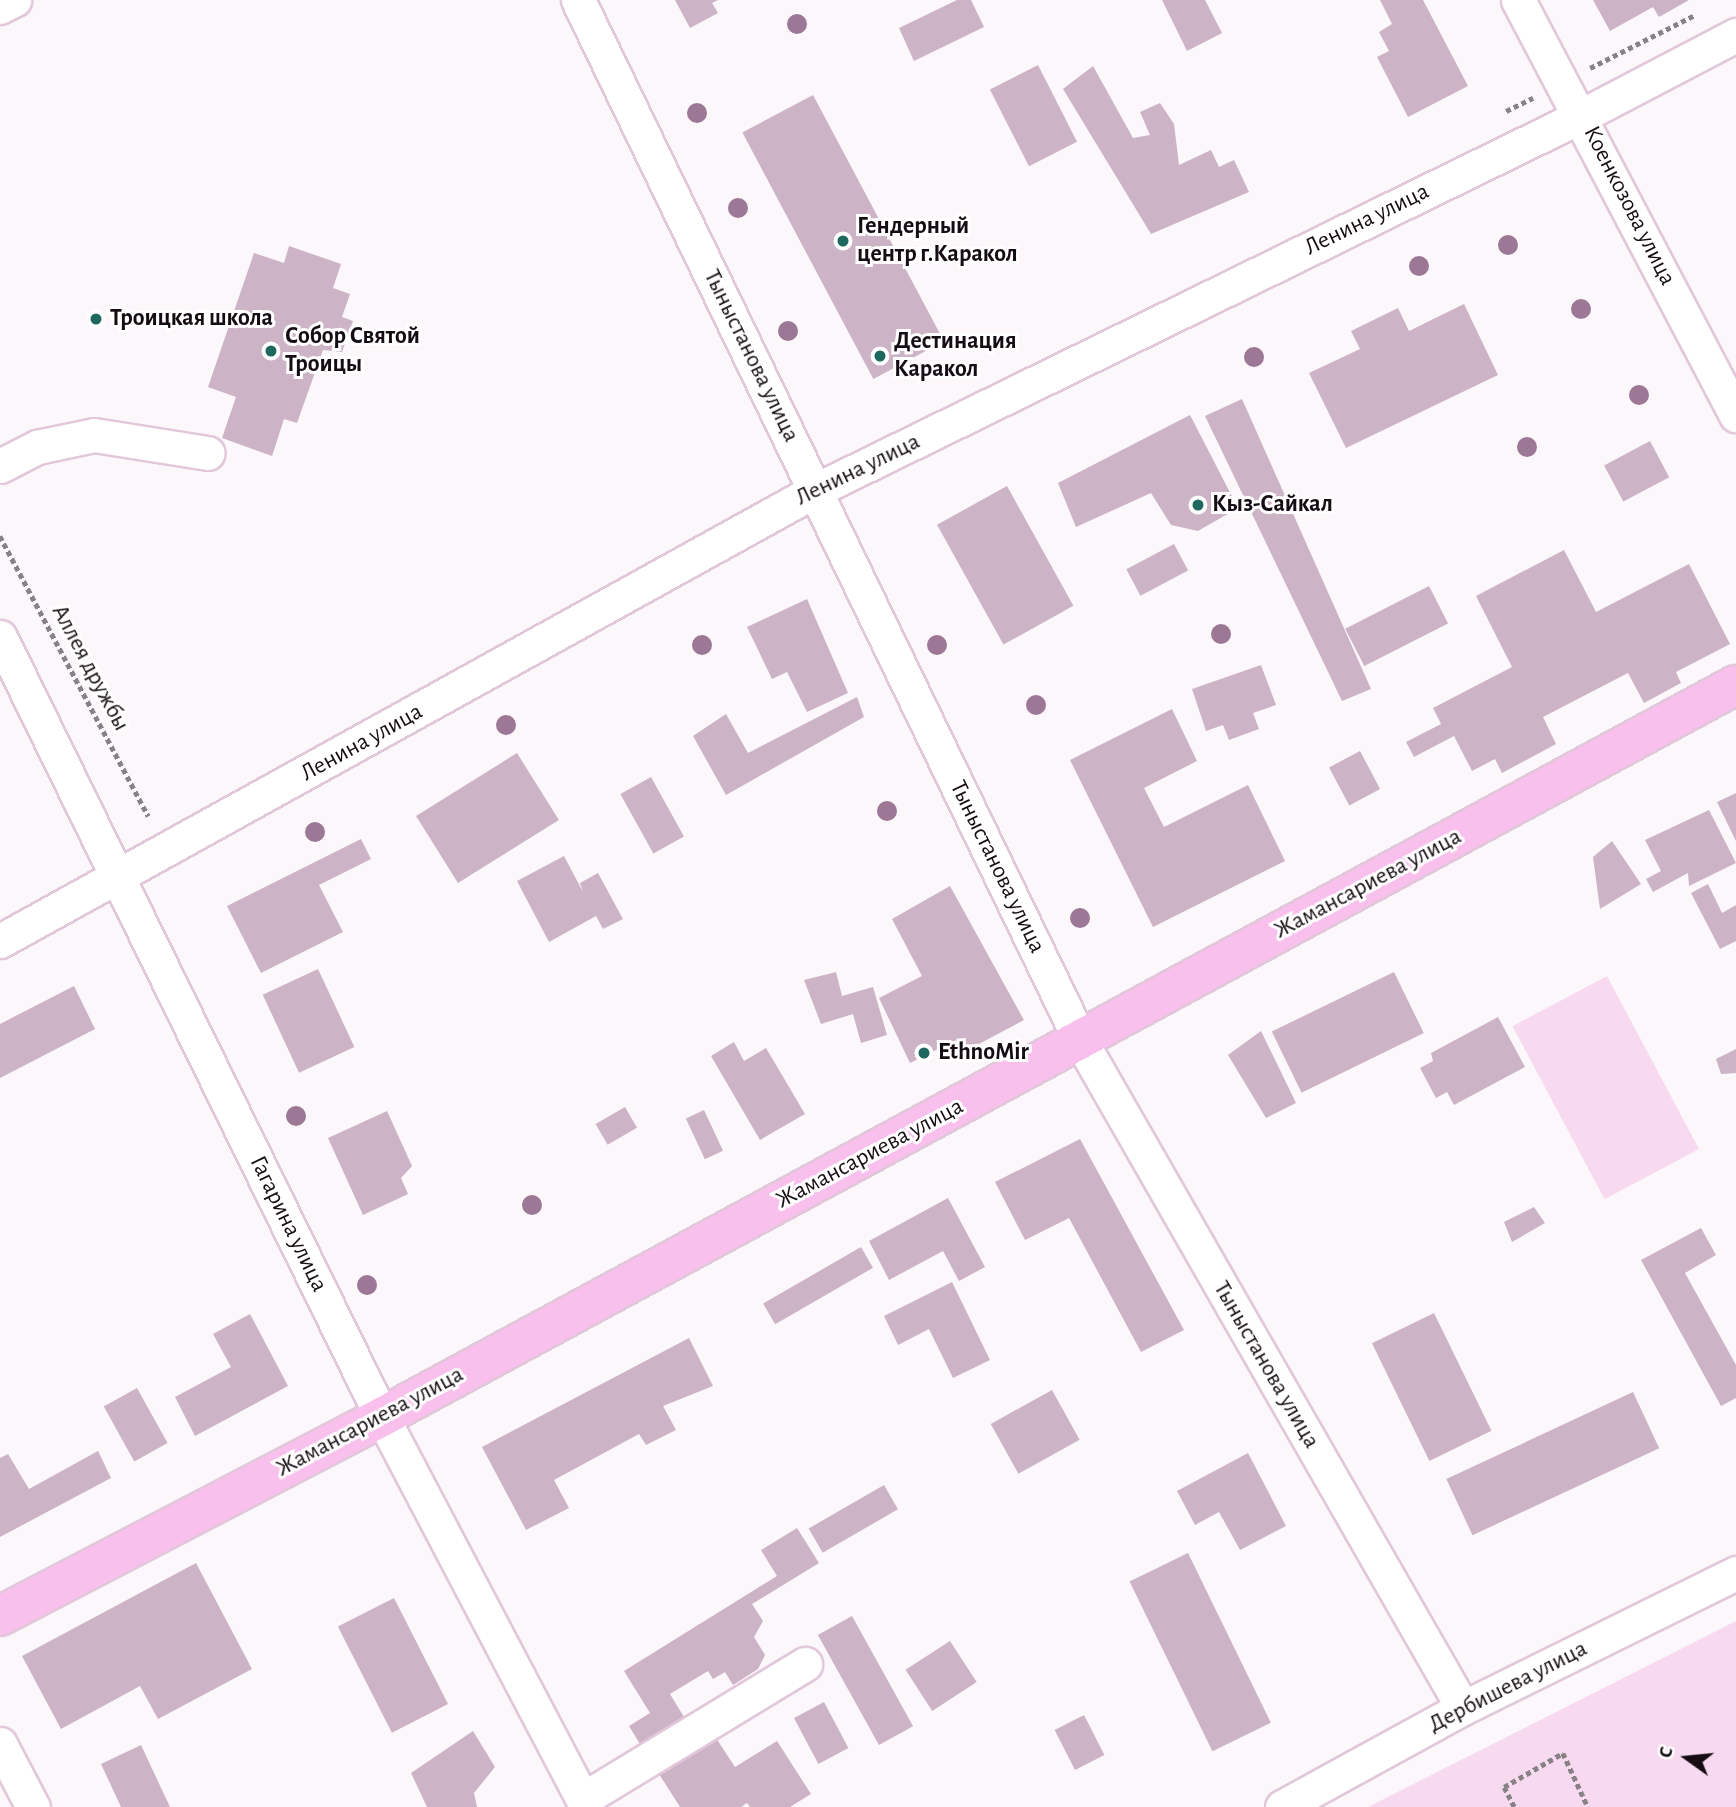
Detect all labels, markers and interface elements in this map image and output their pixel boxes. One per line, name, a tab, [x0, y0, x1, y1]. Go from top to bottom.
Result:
street label: Коенкозова улица	[1576, 121, 1682, 291]
street label: Ленина улица	[1300, 178, 1434, 262]
place label: Гендерный центр г.Каракол	[857, 213, 1018, 269]
marker: Гендерный центр г.Каракол	[835, 233, 851, 249]
street label: Тыныстанова улица	[697, 265, 805, 447]
place label: Троицкая школа	[110, 305, 273, 333]
marker: Троицкая школа	[88, 311, 104, 327]
place label: Собор Святой Троицы	[285, 323, 420, 379]
place label: Дестинация Каракол	[894, 328, 1017, 384]
marker: Собор Святой Троицы	[263, 343, 279, 359]
marker: Дестинация Каракол	[872, 348, 888, 364]
street label: Ленина улица	[791, 428, 925, 512]
place label: Кыз-Сайкал	[1212, 491, 1333, 519]
marker: Кыз-Сайкал	[1190, 497, 1206, 513]
street label: Аллея дружбы	[45, 600, 135, 736]
street label: Ленина улица	[296, 698, 428, 788]
street label: Тыныстанова улица	[943, 776, 1051, 958]
street label: Жамансариева улица	[1269, 822, 1467, 946]
place label: EthnoMir	[938, 1039, 1029, 1067]
marker: EthnoMir	[916, 1045, 932, 1061]
street label: Жамансариева улица	[771, 1092, 969, 1216]
street label: Гагарина улица	[243, 1151, 333, 1297]
street label: Тыныстанова улица	[1206, 1276, 1326, 1454]
street label: Жамансариева улица	[271, 1360, 469, 1484]
street label: Дербишева улица	[1424, 1635, 1592, 1739]
north arrow	[1652, 1723, 1722, 1793]
text: С	[1656, 1745, 1677, 1760]

